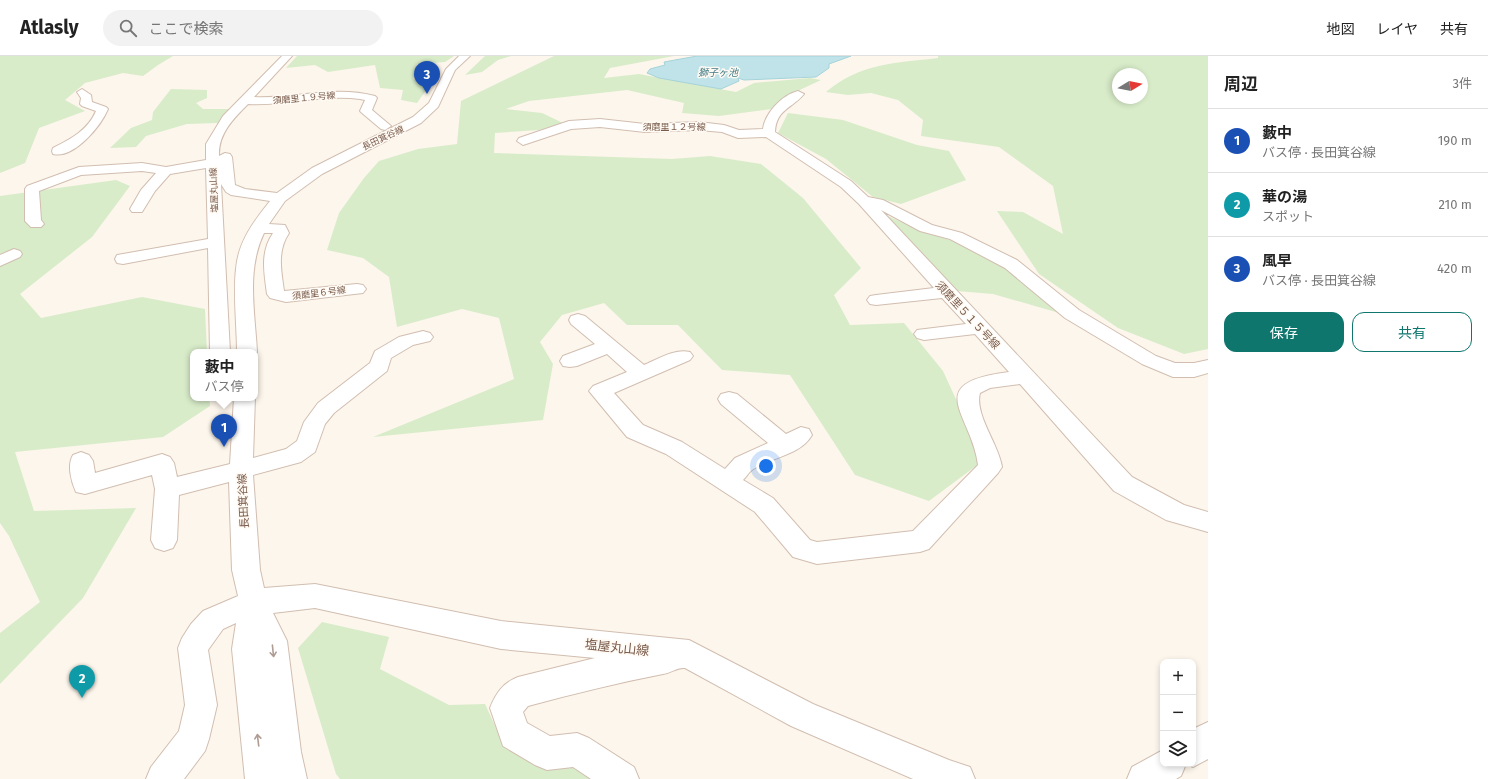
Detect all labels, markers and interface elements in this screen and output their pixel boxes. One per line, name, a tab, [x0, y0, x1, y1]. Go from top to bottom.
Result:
search box	[103, 10, 383, 46]
text: Atlasly	[20, 16, 79, 39]
icon: search	[117, 17, 139, 39]
text: ここで検索	[149, 20, 224, 38]
text: 地図	[1326, 21, 1354, 38]
text: レイヤ	[1376, 21, 1418, 38]
text: 共有	[1440, 21, 1468, 38]
pin: 3	[414, 61, 440, 94]
water label: 獅子ヶ池	[698, 67, 739, 79]
north arrow	[1112, 68, 1148, 104]
text: 周辺	[1224, 74, 1258, 95]
text: 3件	[1453, 76, 1472, 91]
street label: 須磨里１９号線	[272, 90, 337, 106]
street label: 須磨里１２号線	[642, 122, 706, 132]
street label: 長田箕谷線	[360, 124, 406, 152]
text: 藪中	[1262, 124, 1292, 142]
text: 1	[1234, 133, 1240, 148]
text: 190 m	[1438, 133, 1472, 148]
text: バス停 · 長田箕谷線	[1262, 145, 1376, 160]
street label: 塩屋丸山線	[207, 166, 220, 213]
text: 華の湯	[1262, 188, 1307, 206]
text: 2	[1234, 197, 1240, 212]
text: 210 m	[1438, 197, 1472, 212]
text: スポット	[1262, 209, 1314, 224]
text: 風早	[1262, 252, 1292, 270]
text: 3	[1234, 261, 1240, 276]
text: 420 m	[1437, 261, 1472, 276]
text: バス停 · 長田箕谷線	[1262, 273, 1376, 288]
street label: 須磨里５１５号線	[933, 279, 1002, 352]
street label: 須磨里６号線	[292, 285, 347, 301]
button: 保存	[1224, 312, 1344, 352]
button: 共有	[1352, 312, 1472, 352]
popup	[190, 349, 258, 401]
text: 藪中	[204, 358, 235, 376]
text: バス停	[204, 379, 244, 394]
pin: 1	[211, 414, 237, 447]
your location	[756, 456, 776, 476]
street label: 長田箕谷線	[236, 473, 251, 529]
street label: 塩屋丸山線	[584, 637, 650, 658]
one-way arrow	[269, 644, 276, 657]
map controls	[1160, 659, 1196, 767]
button: +	[1160, 659, 1196, 695]
pin: 2	[69, 665, 95, 698]
button: −	[1160, 695, 1196, 731]
button: layers	[1160, 731, 1196, 767]
one-way arrow	[254, 734, 262, 747]

